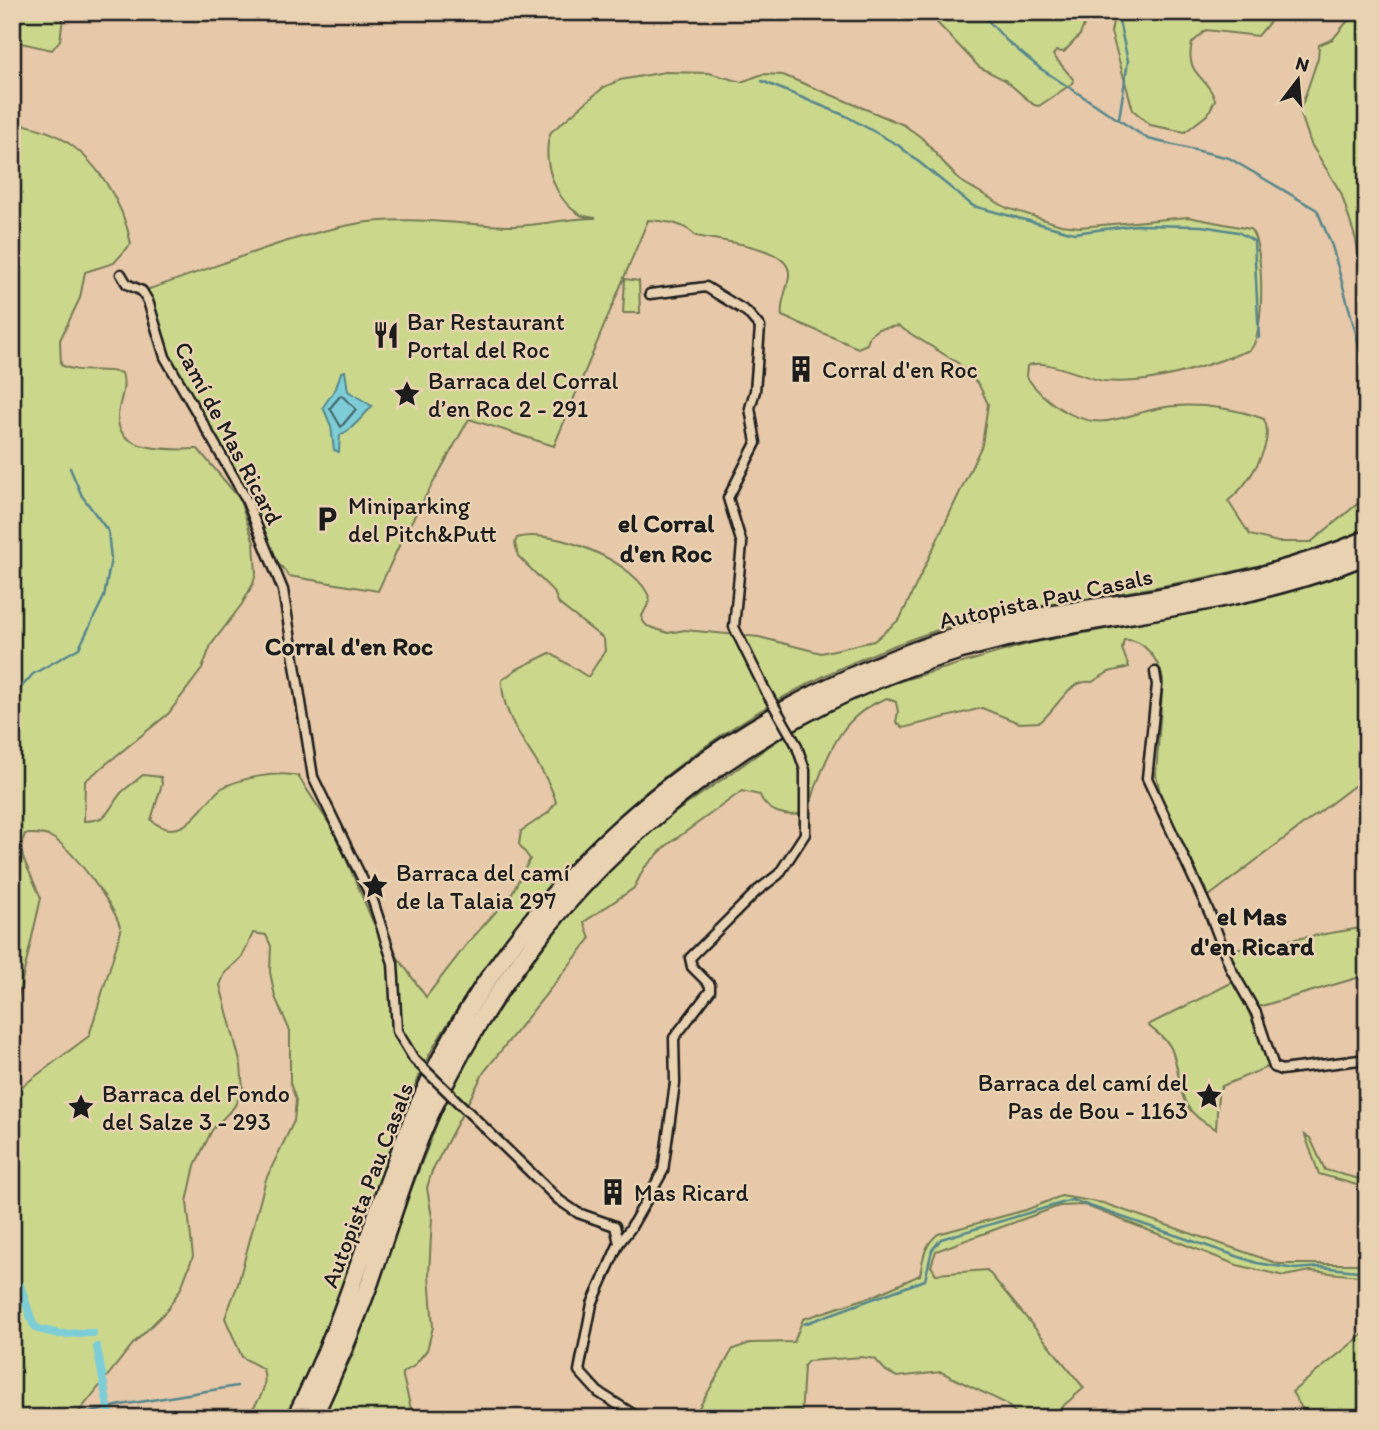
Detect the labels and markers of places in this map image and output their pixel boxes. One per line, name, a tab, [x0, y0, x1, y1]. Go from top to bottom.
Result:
place label: Bar Restaurant Portal del Roc	[407, 307, 565, 364]
restaurant icon: Bar Restaurant Portal del Roc	[371, 320, 401, 350]
building icon: Corral d'en Roc	[786, 354, 816, 384]
place label: Corral d'en Roc	[822, 355, 978, 384]
place label: Barraca del Corral d’en Roc 2 - 291	[428, 366, 618, 423]
place icon: Barraca del Corral d’en Roc 2 - 291	[392, 379, 422, 409]
place label: Miniparking del Pitch&Putt	[348, 491, 497, 548]
parking icon: Miniparking del Pitch&Putt	[312, 504, 342, 534]
place label: Barraca del camí de la Talaia 297	[396, 858, 570, 915]
place icon: Barraca del camí de la Talaia 297	[360, 871, 390, 901]
place label: Barraca del camí del Pas de Bou - 1163	[978, 1068, 1188, 1125]
place label: Barraca del Fondo del Salze 3 - 293	[102, 1079, 290, 1136]
place icon: Barraca del camí del Pas de Bou - 1163	[1194, 1081, 1224, 1111]
place icon: Barraca del Fondo del Salze 3 - 293	[66, 1092, 96, 1122]
building icon: Mas Ricard	[598, 1177, 628, 1207]
place label: Mas Ricard	[634, 1178, 749, 1207]

